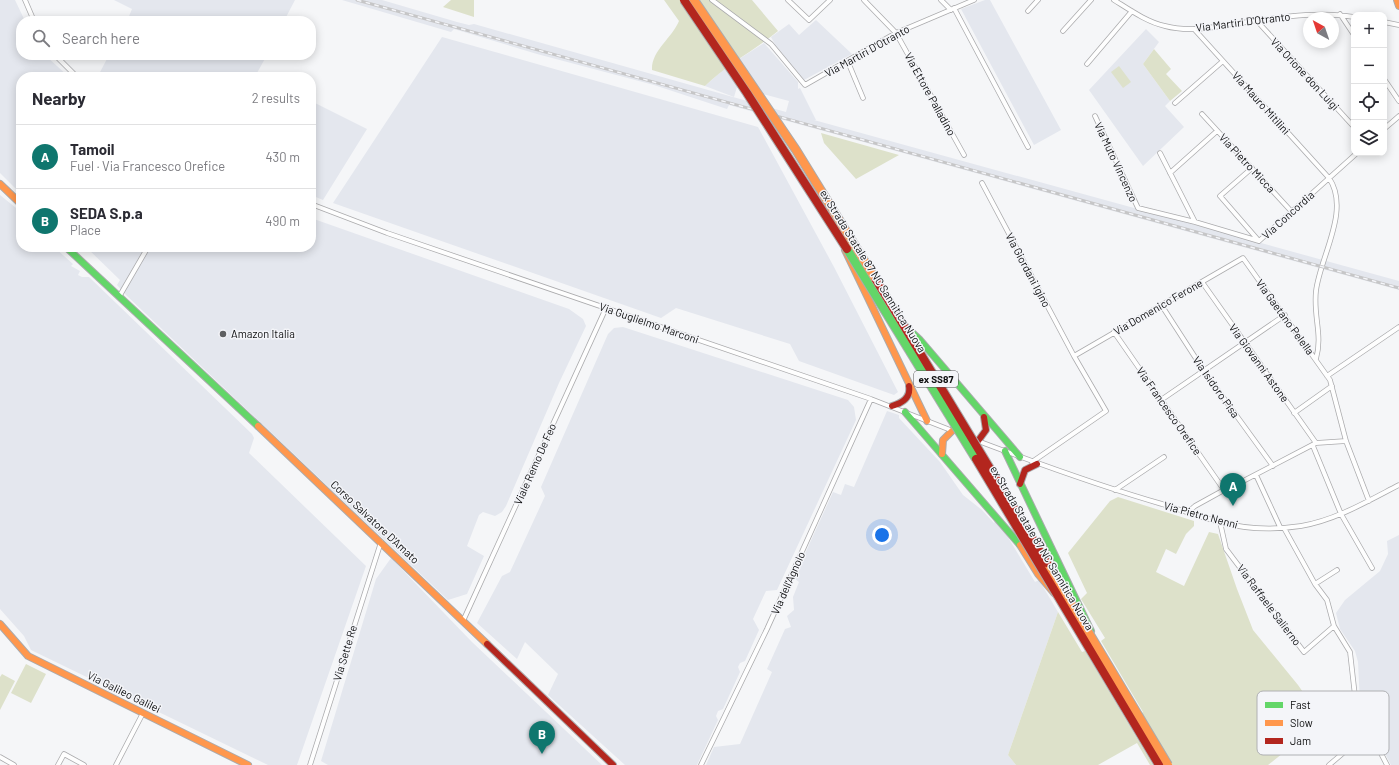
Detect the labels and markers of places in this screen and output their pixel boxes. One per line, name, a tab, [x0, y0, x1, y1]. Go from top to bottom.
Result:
place label: Amazon Italia	[231, 327, 295, 340]
marker: Amazon Italia	[218, 329, 228, 339]
pin: A	[1220, 473, 1246, 506]
pin: B	[529, 721, 555, 754]

